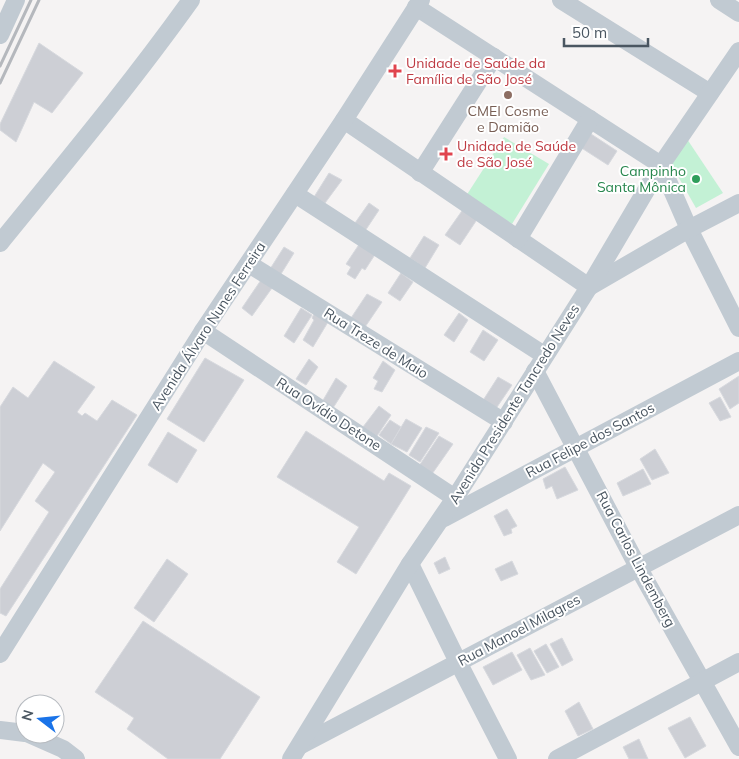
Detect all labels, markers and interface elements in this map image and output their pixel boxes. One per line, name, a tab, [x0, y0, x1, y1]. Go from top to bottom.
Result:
scale bar	[564, 15, 648, 47]
text: 50 m	[572, 23, 607, 42]
place label: Unidade de Saúde da Família de São José	[406, 54, 546, 88]
marker: Unidade de Saúde da Família de São José	[388, 64, 402, 78]
marker: CMEI Cosme e Damião	[502, 89, 514, 101]
place label: CMEI Cosme e Damião	[467, 102, 549, 136]
place label: Unidade de Saúde de São José	[457, 137, 576, 171]
marker: Unidade de Saúde de São José	[439, 147, 453, 161]
place label: Campinho Santa Mônica	[597, 162, 686, 196]
marker: Campinho Santa Mônica	[690, 173, 702, 185]
street label: Avenida Álvaro Nunes Ferreira	[147, 238, 269, 414]
street label: Avenida Presidente Tancredo Neves	[445, 301, 583, 507]
street label: Rua Treze de Maio	[321, 304, 431, 382]
street label: Rua Ovídio Detone	[273, 373, 385, 455]
street label: Rua Felipe dos Santos	[522, 398, 658, 482]
street label: Rua Carlos Lindemberg	[592, 488, 680, 630]
street label: Rua Manoel Milagres	[455, 590, 583, 670]
north arrow	[15, 694, 65, 744]
text: N	[17, 708, 38, 723]

